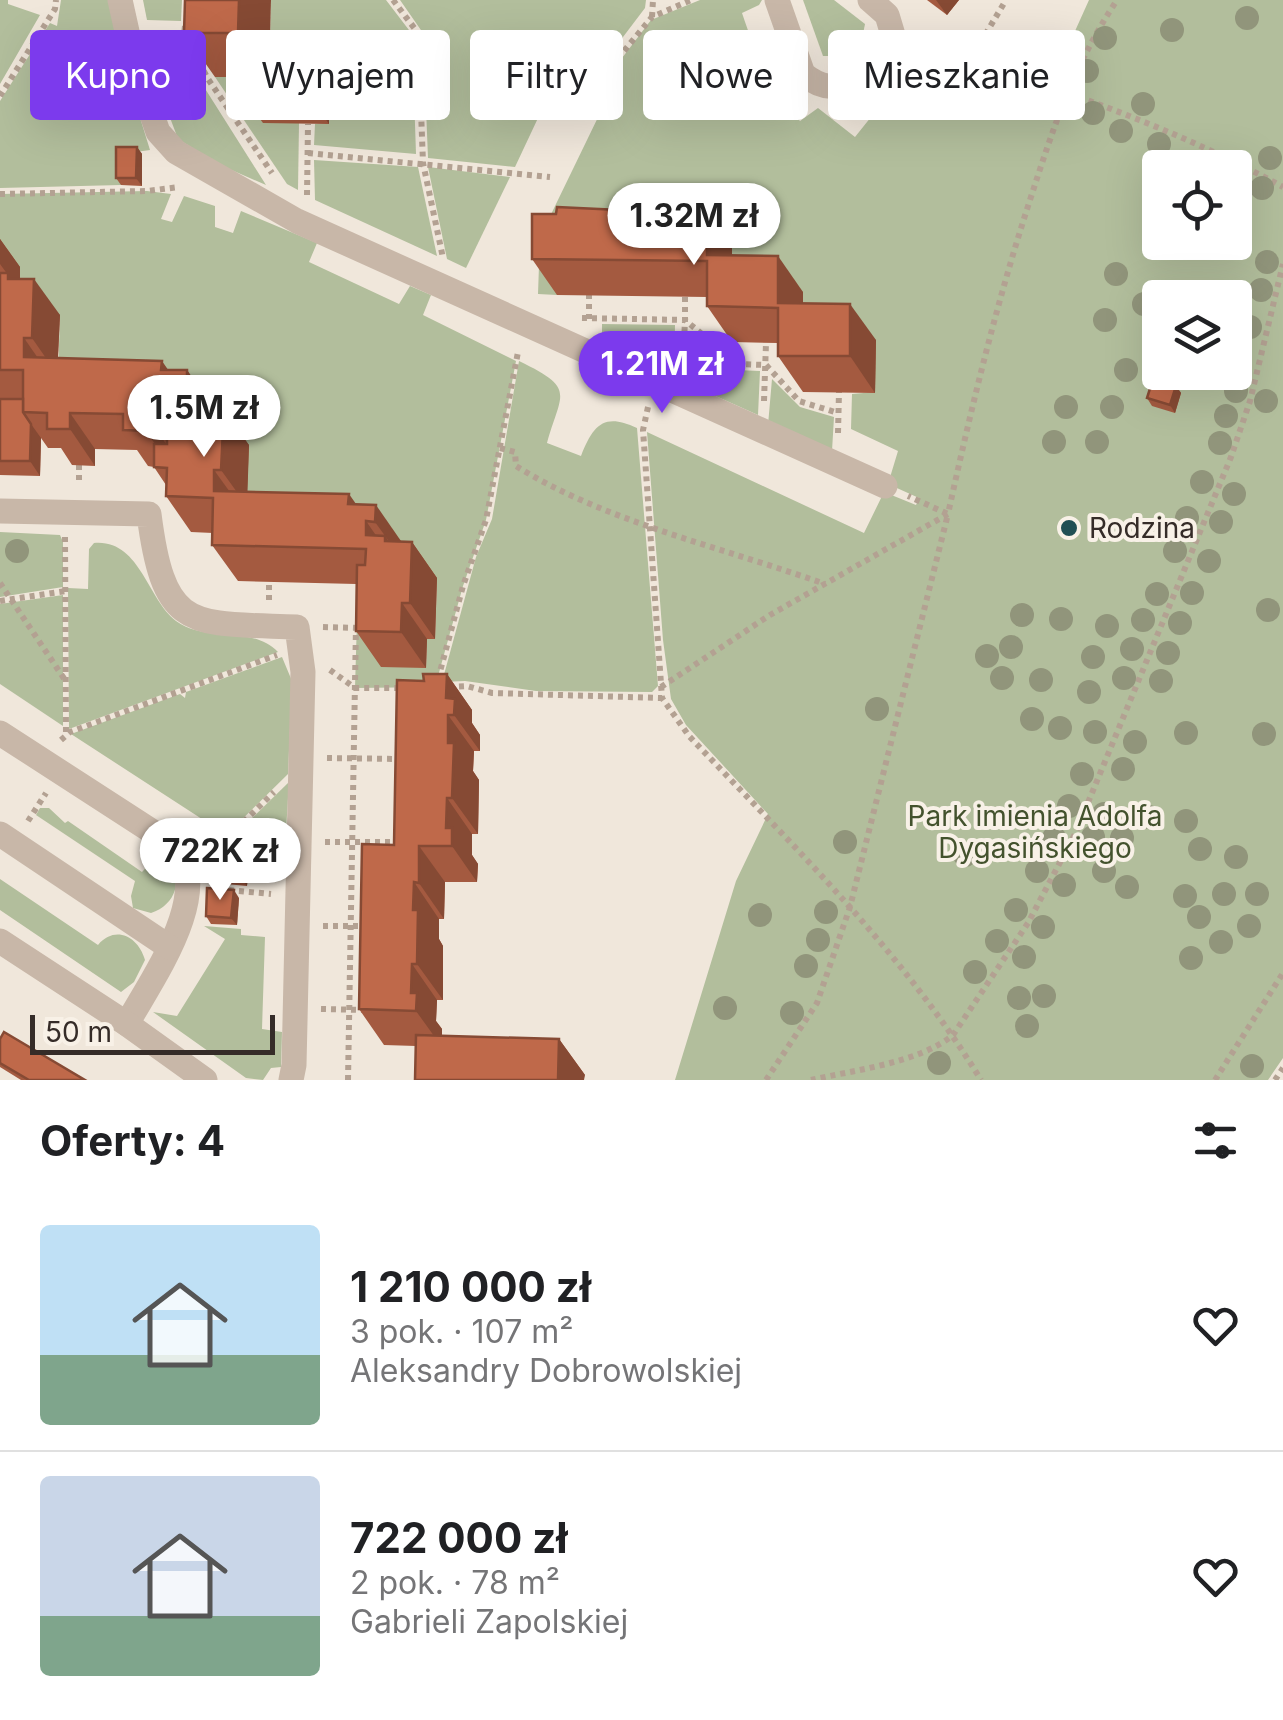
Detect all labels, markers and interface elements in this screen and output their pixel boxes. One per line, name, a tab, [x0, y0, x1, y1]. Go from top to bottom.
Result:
chip: Kupno	[30, 30, 206, 120]
chip: Wynajem	[226, 30, 450, 120]
chip: Filtry	[470, 30, 623, 120]
chip: Nowe	[643, 30, 808, 120]
chip: Mieszkanie	[828, 30, 1085, 120]
map controls	[1142, 150, 1252, 390]
button: locate	[1142, 150, 1252, 260]
pin: 1.32M zł	[591, 183, 797, 268]
text: 1.32M zł	[630, 196, 758, 235]
button: layers	[1142, 280, 1252, 390]
pin: 1.21M zł	[559, 331, 765, 416]
text: 1.21M zł	[601, 344, 723, 383]
pin: 1.5M zł	[112, 375, 296, 460]
text: 1.5M zł	[149, 388, 259, 427]
place label: Rodzina	[1089, 511, 1195, 545]
marker: Rodzina	[1058, 517, 1080, 539]
park label: Park imienia Adolfa Dygasińskiego	[908, 799, 1162, 865]
pin: 722K zł	[128, 818, 312, 903]
text: 722K zł	[162, 831, 278, 870]
scale bar	[30, 1010, 275, 1054]
text: 50 m	[45, 1015, 112, 1049]
icon: filters	[1188, 1113, 1243, 1168]
text: Oferty: 4	[40, 1115, 225, 1166]
text: 1 210 000 zł	[350, 1261, 591, 1312]
icon: home	[120, 1265, 240, 1385]
icon: heart	[1188, 1298, 1243, 1353]
text: 3 pok. · 107 m²	[350, 1312, 573, 1351]
text: Aleksandry Dobrowolskiej	[350, 1351, 742, 1390]
text: 722 000 zł	[350, 1512, 568, 1563]
icon: home	[120, 1516, 240, 1636]
icon: heart	[1188, 1549, 1243, 1604]
text: 2 pok. · 78 m²	[350, 1563, 560, 1602]
text: Gabrieli Zapolskiej	[350, 1602, 628, 1641]

